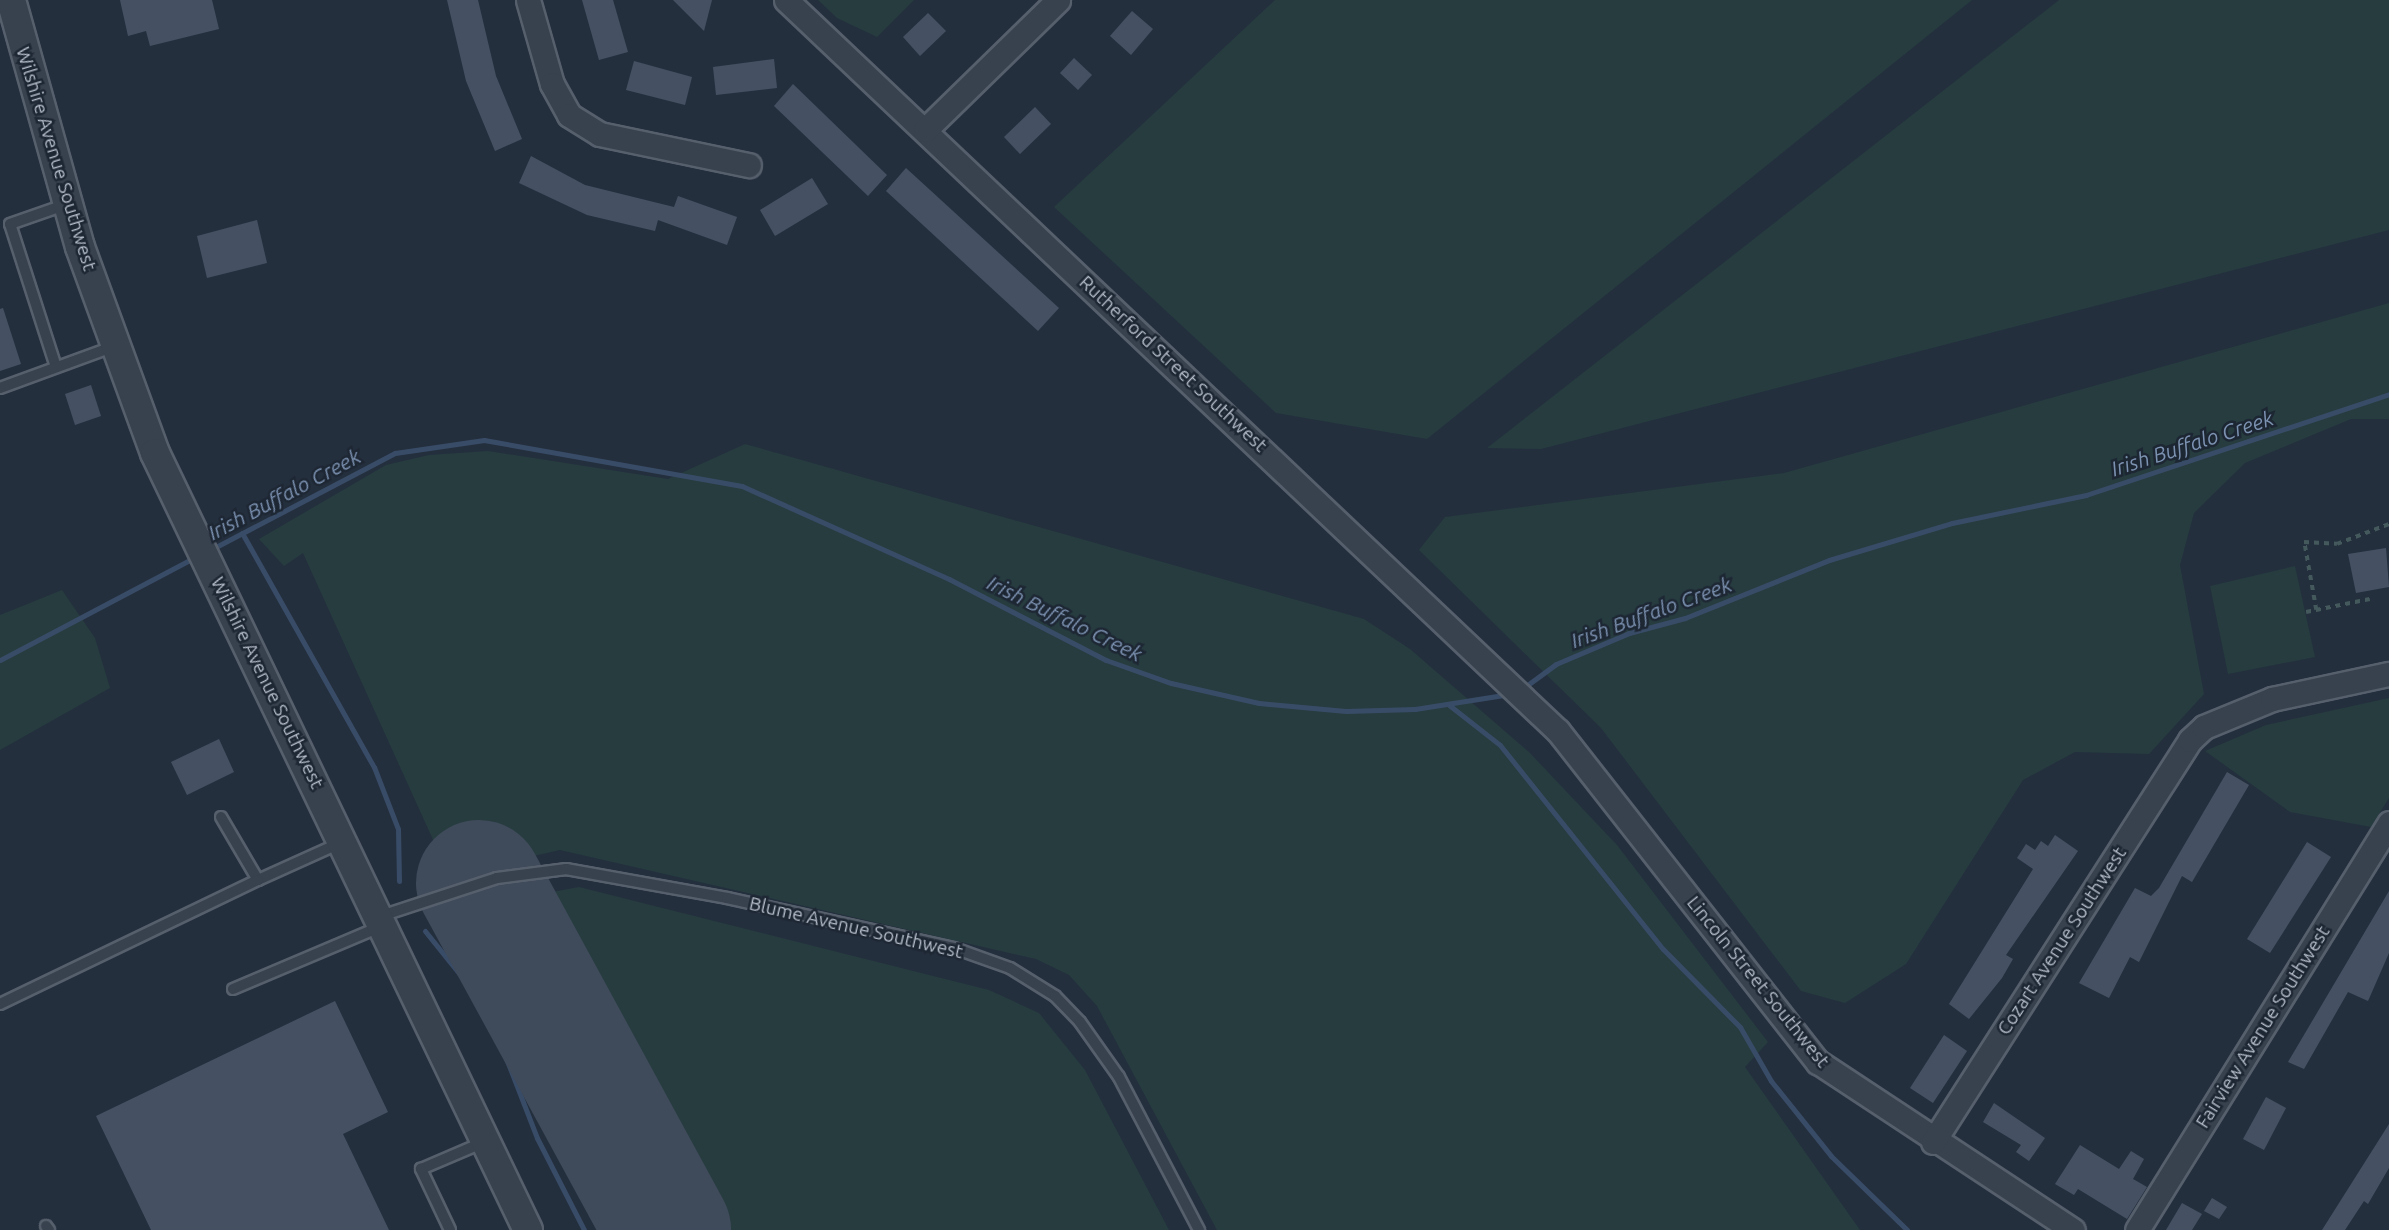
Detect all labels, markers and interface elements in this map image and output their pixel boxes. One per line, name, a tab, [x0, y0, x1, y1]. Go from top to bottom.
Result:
street label: Wilshire Avenue Southwest	[11, 44, 101, 274]
street label: Rutherford Street Southwest	[1074, 271, 1272, 457]
water label: Irish Buffalo Creek	[2108, 405, 2276, 481]
water label: Irish Buffalo Creek	[203, 443, 365, 545]
water label: Irish Buffalo Creek	[983, 570, 1147, 666]
water label: Irish Buffalo Creek	[1567, 571, 1735, 653]
street label: Wilshire Avenue Southwest	[206, 573, 328, 793]
street label: Cozart Avenue Southwest	[1993, 843, 2131, 1039]
street label: Blume Avenue Southwest	[747, 892, 965, 964]
street label: Lincoln Street Southwest	[1682, 892, 1834, 1072]
street label: Fairview Avenue Southwest	[2191, 922, 2335, 1132]

